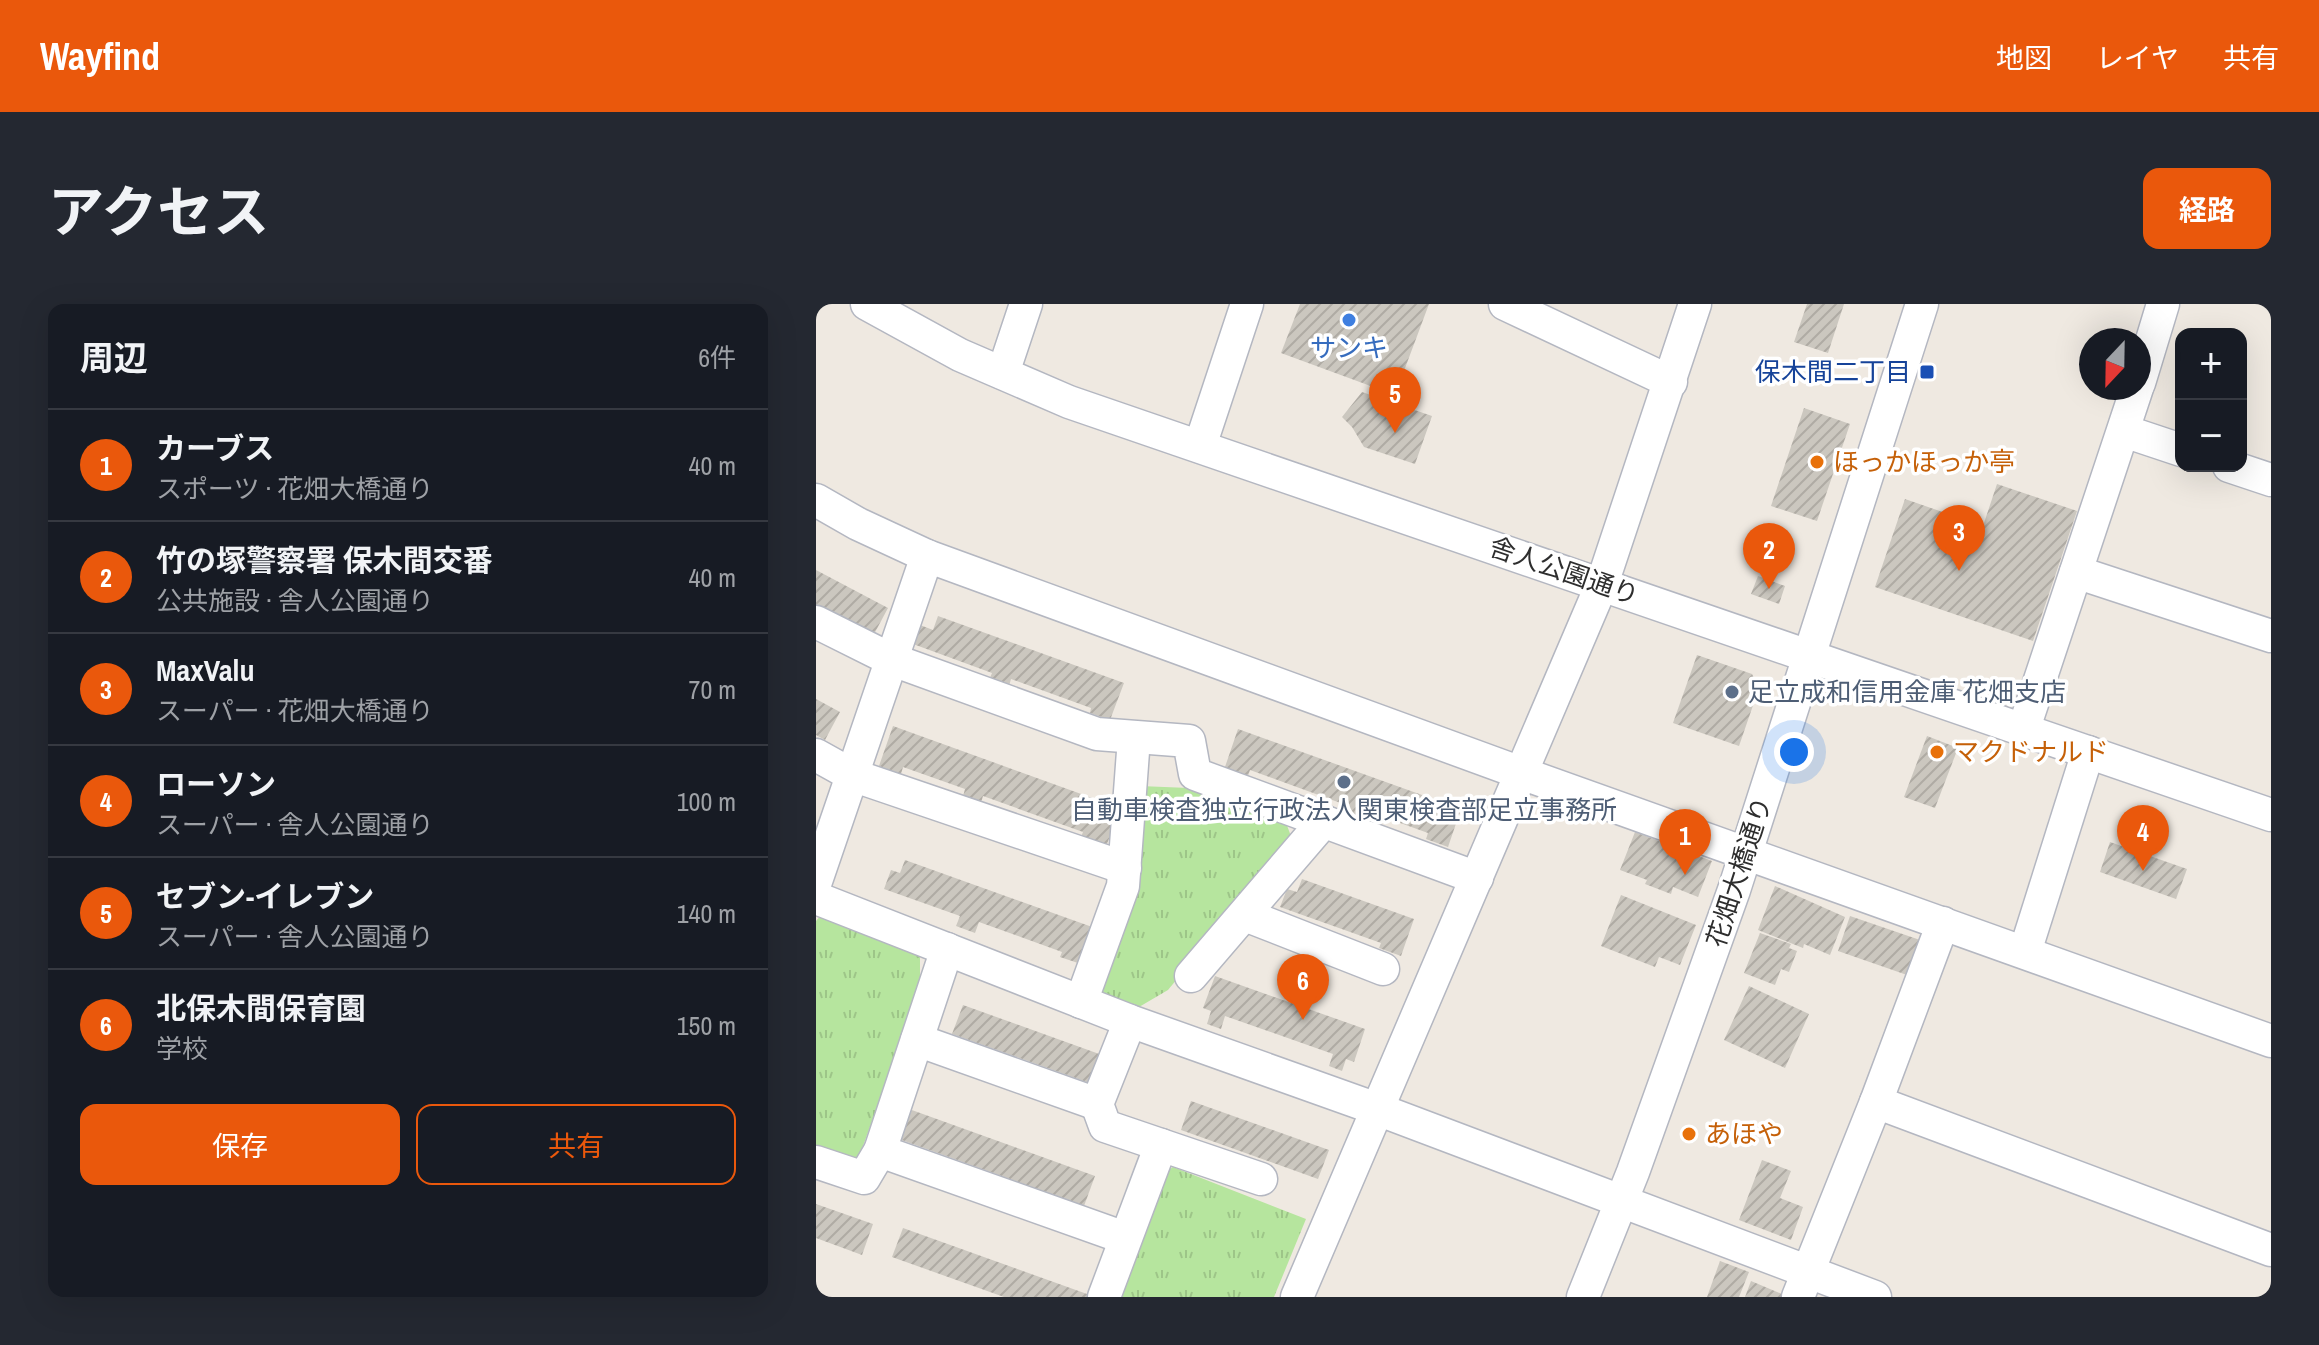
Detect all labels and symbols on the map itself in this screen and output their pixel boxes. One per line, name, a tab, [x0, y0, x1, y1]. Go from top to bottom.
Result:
marker: サンキ	[1340, 311, 1358, 329]
north arrow	[2079, 328, 2151, 400]
place label: サンキ	[1310, 330, 1388, 365]
place label: 保木間二丁目	[1755, 354, 1911, 389]
marker: 保木間二丁目	[1918, 363, 1936, 381]
pin: 5	[1369, 367, 1421, 433]
place label: ほっかほっか亭	[1833, 444, 2015, 479]
marker: ほっかほっか亭	[1808, 453, 1826, 471]
pin: 3	[1933, 505, 1985, 571]
pin: 2	[1743, 523, 1795, 589]
street label: 舎人公園通り	[1485, 529, 1644, 612]
place label: 足立成和信用金庫 花畑支店	[1748, 674, 2066, 709]
marker: 足立成和信用金庫 花畑支店	[1723, 683, 1741, 701]
your location	[1774, 732, 1814, 772]
place label: マクドナルド	[1953, 734, 2109, 769]
marker: マクドナルド	[1928, 743, 1946, 761]
marker: 自動車検査独立行政法人関東検査部足立事務所	[1335, 773, 1353, 791]
place label: 自動車検査独立行政法人関東検査部足立事務所	[1071, 792, 1617, 827]
street label: 花畑大橋通り	[1698, 792, 1779, 951]
pin: 4	[2117, 805, 2169, 871]
pin: 1	[1659, 809, 1711, 875]
pin: 6	[1277, 954, 1329, 1020]
place label: あほや	[1705, 1116, 1783, 1151]
marker: あほや	[1680, 1125, 1698, 1143]

